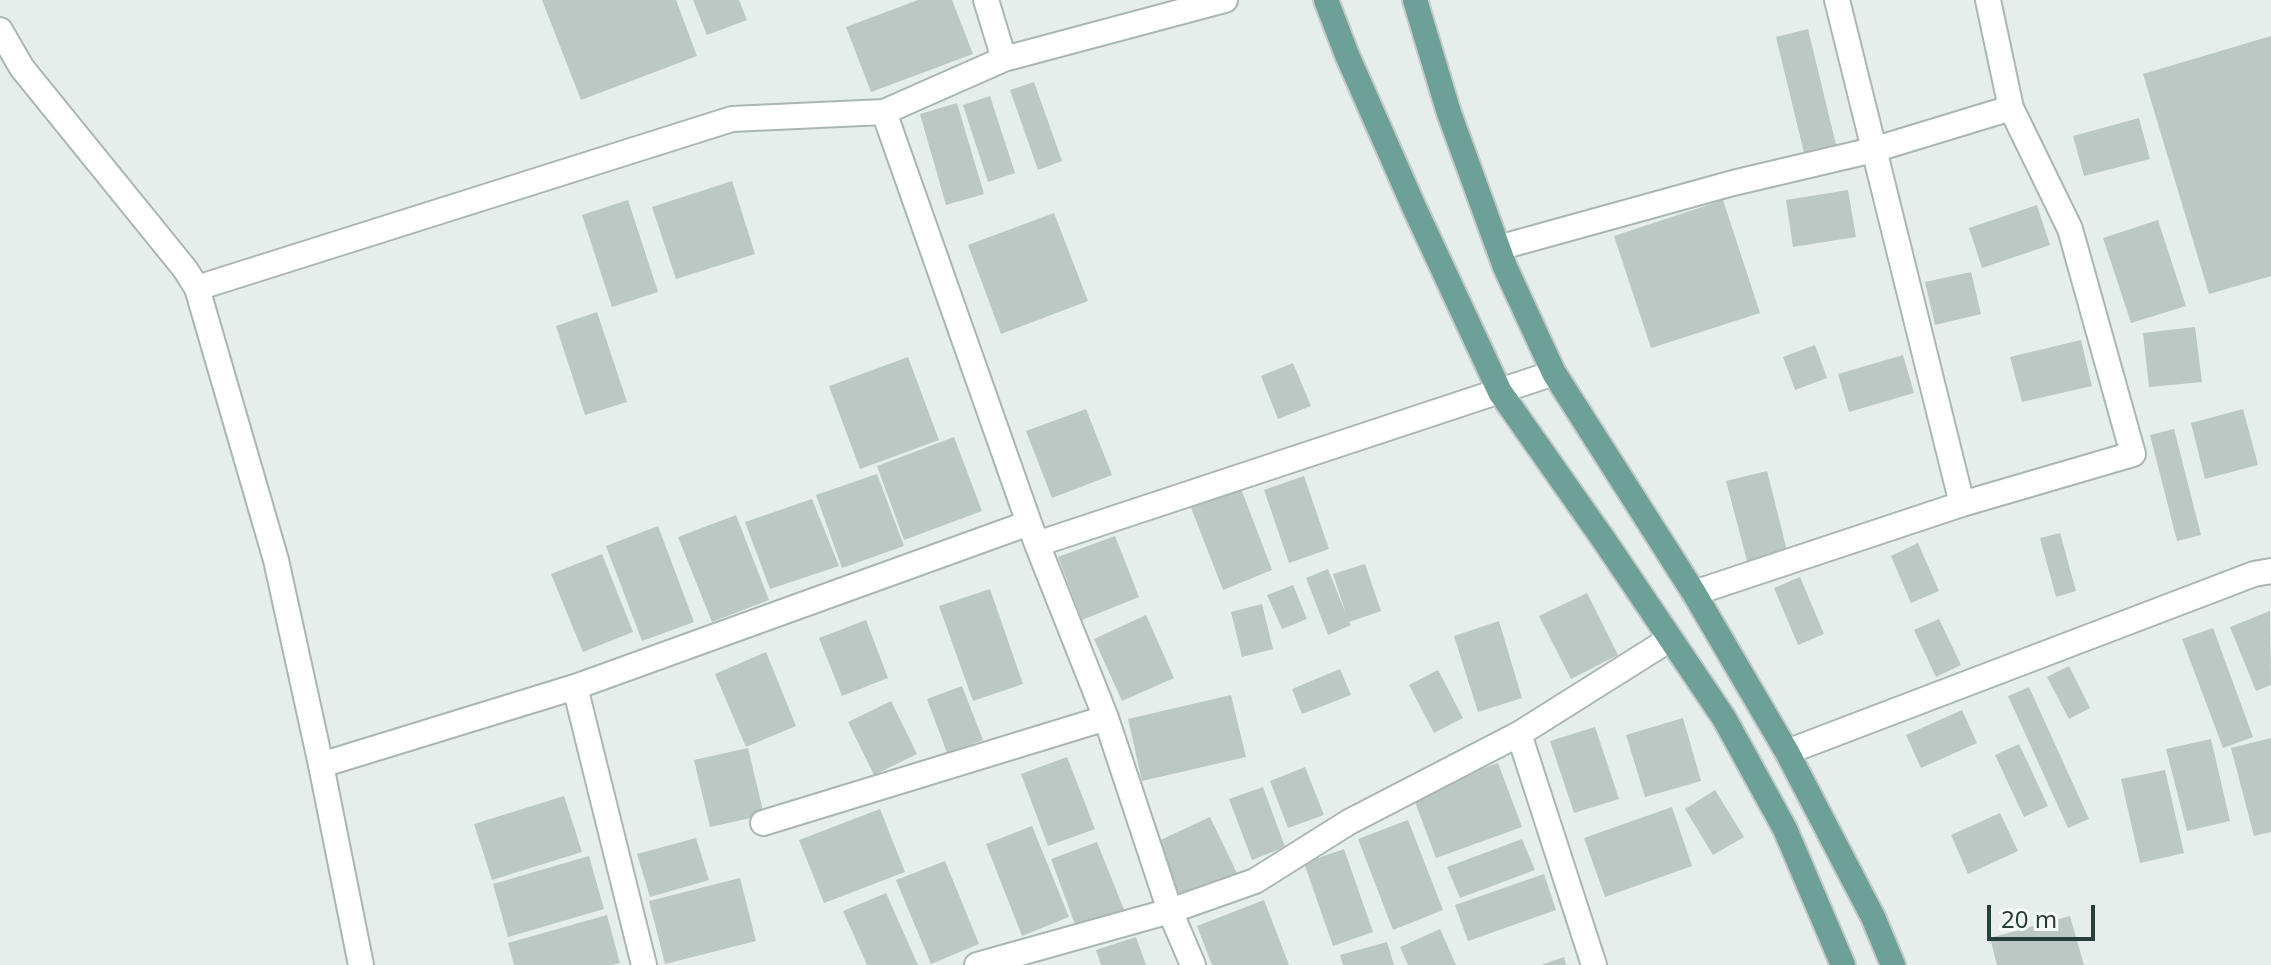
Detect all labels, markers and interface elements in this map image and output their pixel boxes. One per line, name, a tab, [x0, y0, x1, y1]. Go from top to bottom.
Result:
scale bar	[1991, 889, 2099, 939]
text: 20 m	[2001, 902, 2057, 935]

